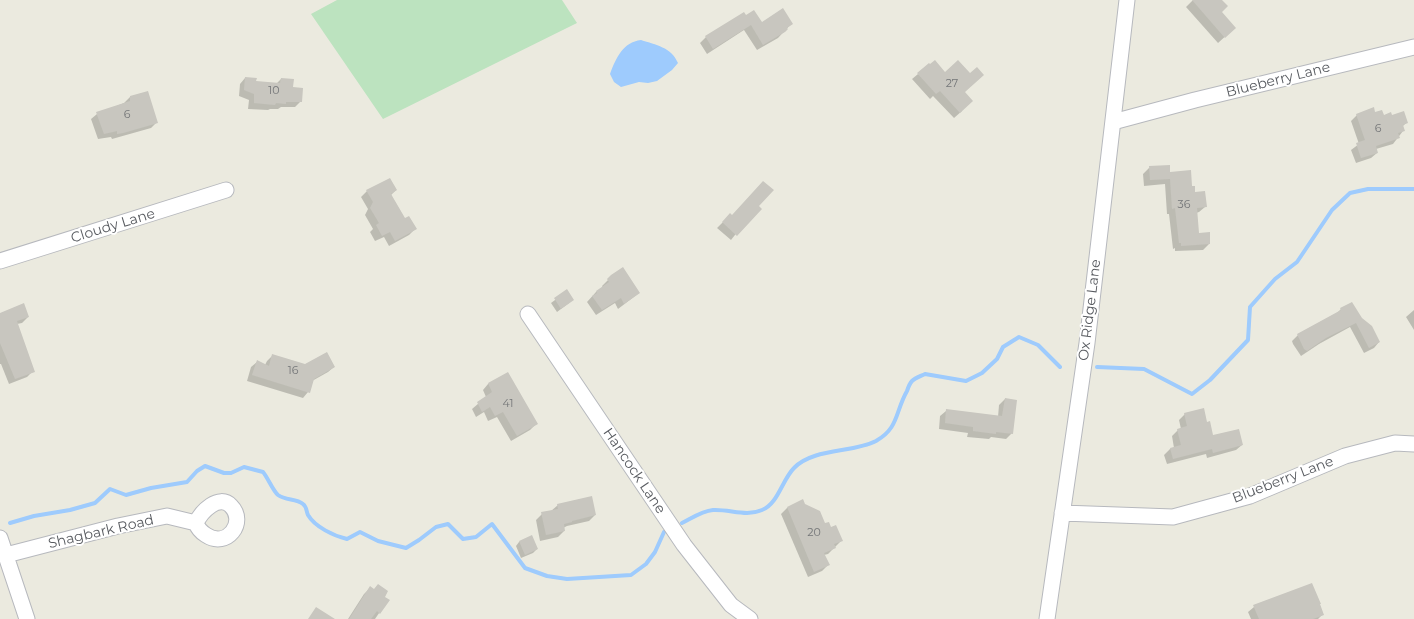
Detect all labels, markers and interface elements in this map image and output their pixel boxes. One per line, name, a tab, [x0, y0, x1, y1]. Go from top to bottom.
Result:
street label: Blueberry Lane	[1224, 59, 1332, 101]
house number: 27	[946, 77, 958, 91]
house number: 10	[268, 84, 280, 98]
house number: 6	[124, 108, 130, 122]
house number: 6	[1375, 122, 1381, 136]
house number: 36	[1178, 198, 1190, 212]
street label: Cloudy Lane	[69, 205, 157, 247]
street label: Ox Ridge Lane	[1075, 258, 1105, 362]
house number: 16	[288, 364, 298, 378]
house number: 41	[503, 397, 513, 411]
street label: Hancock Lane	[599, 425, 669, 517]
street label: Blueberry Lane	[1230, 453, 1336, 507]
street label: Shagbark Road	[47, 512, 155, 552]
house number: 20	[807, 526, 821, 540]

